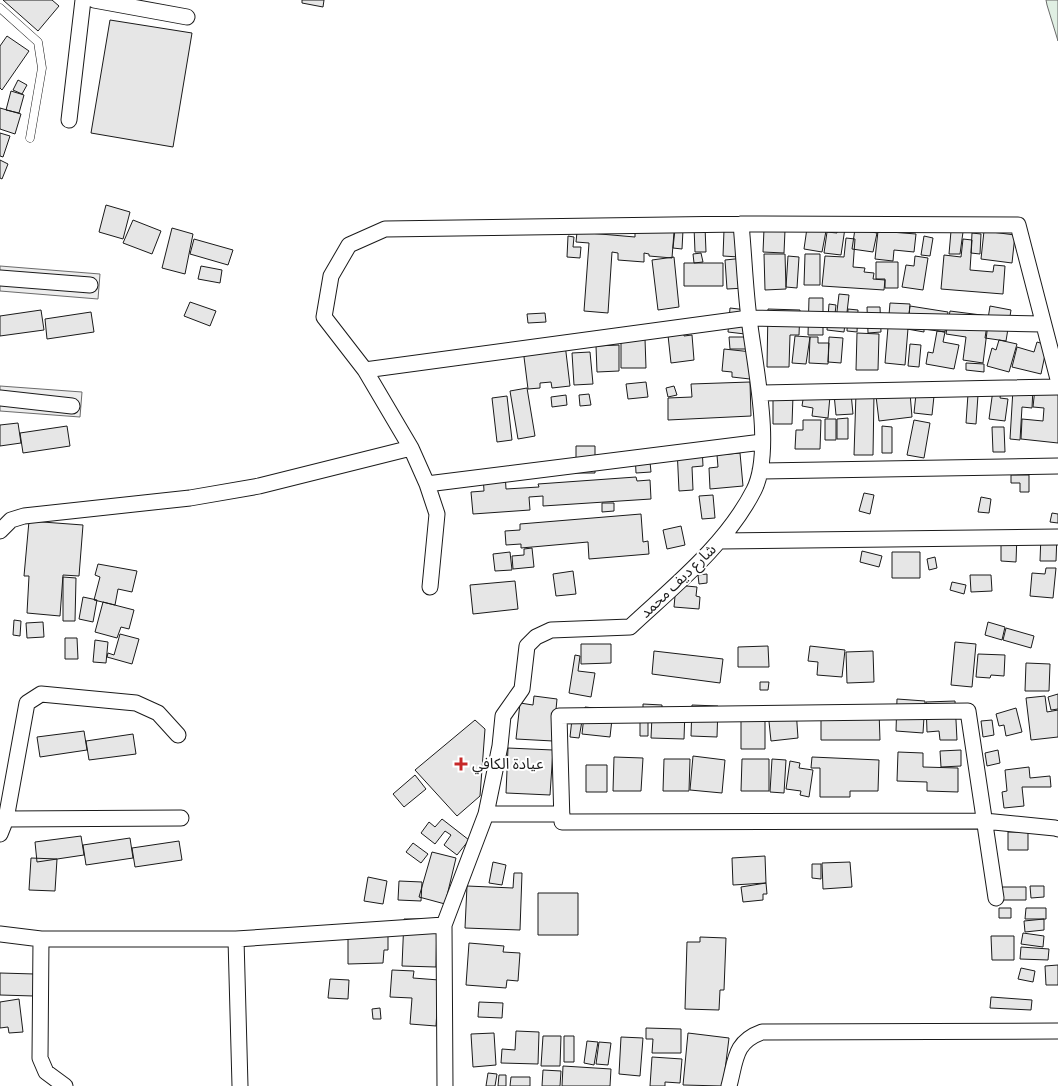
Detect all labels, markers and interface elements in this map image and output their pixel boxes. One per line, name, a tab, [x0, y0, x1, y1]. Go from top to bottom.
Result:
street label: شارع ديف محمد	[637, 541, 722, 624]
place label: عيادة الكافي	[472, 756, 544, 775]
marker: عيادة الكافي	[454, 757, 468, 771]

